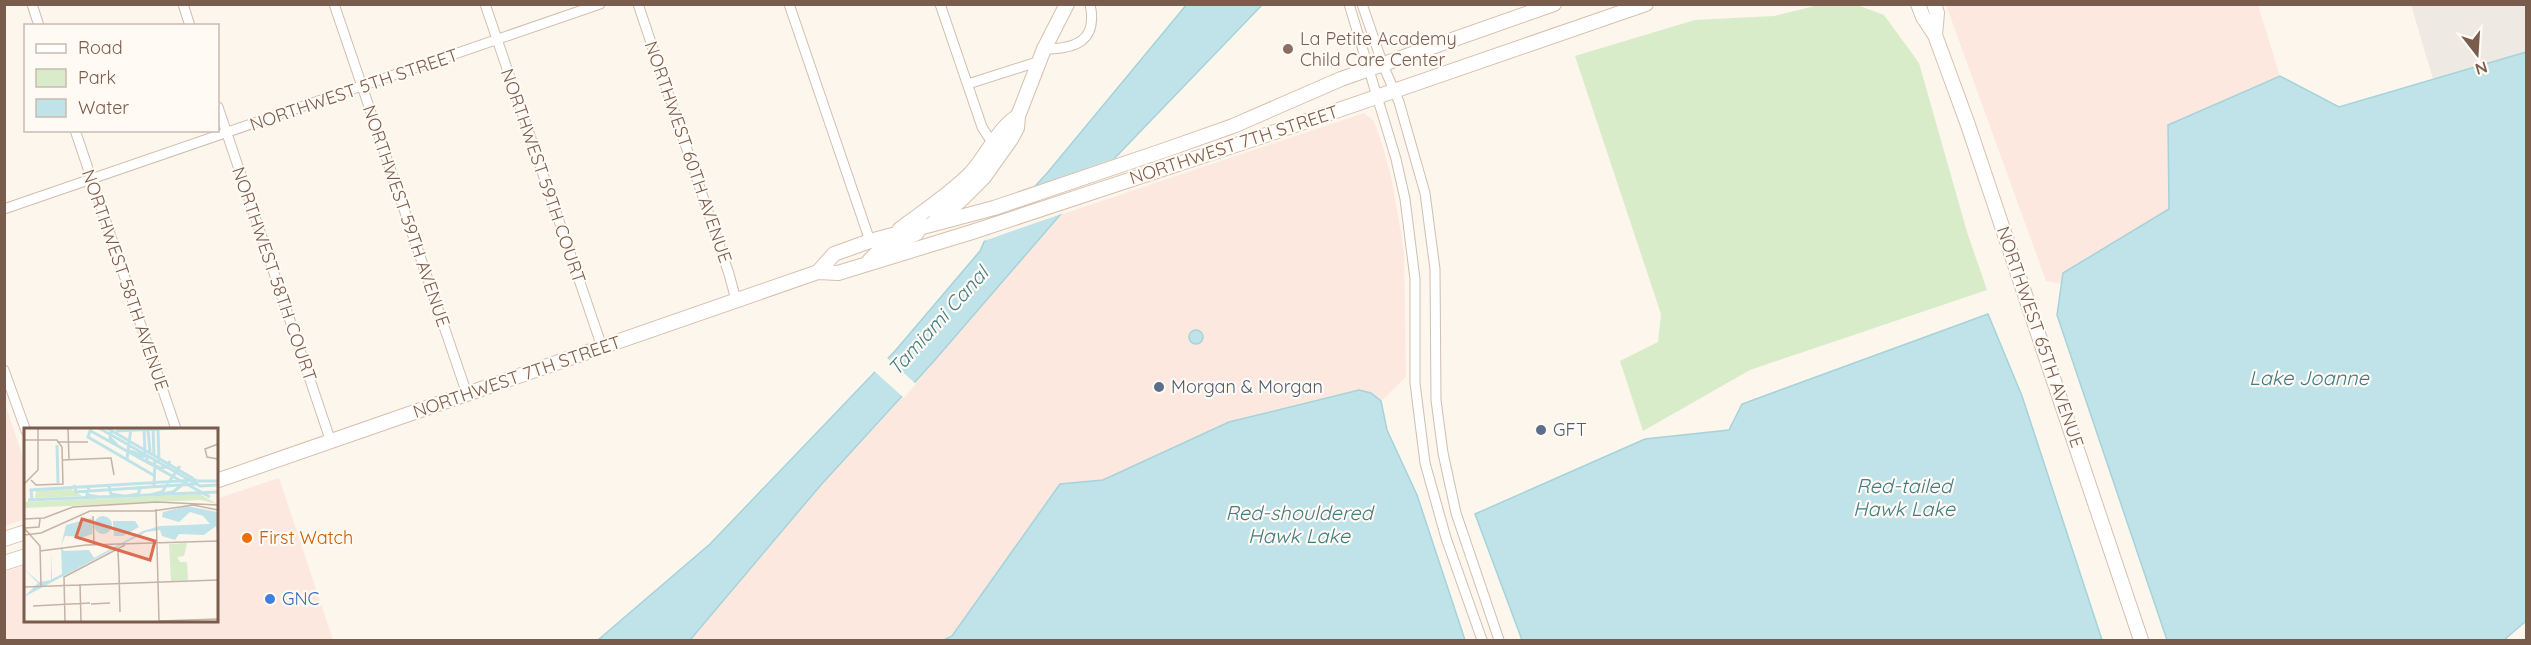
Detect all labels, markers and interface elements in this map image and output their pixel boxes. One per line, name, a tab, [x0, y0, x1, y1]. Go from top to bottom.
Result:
legend	[24, 24, 219, 132]
north arrow	[2447, 24, 2507, 84]
place label: La Petite Academy Child Care Center	[1300, 27, 1457, 71]
text: Road	[78, 36, 123, 59]
street label: NORTHWEST 60TH AVENUE	[640, 38, 737, 266]
marker: La Petite Academy Child Care Center	[1281, 42, 1295, 56]
street label: NORTHWEST 5TH STREET	[247, 43, 461, 136]
text: N	[2473, 57, 2490, 80]
street label: NORTHWEST 59TH COURT	[496, 65, 591, 286]
text: Park	[78, 66, 116, 89]
text: Water	[78, 96, 129, 119]
street label: NORTHWEST 7TH STREET	[1126, 100, 1341, 189]
street label: NORTHWEST 59TH AVENUE	[358, 102, 455, 330]
street label: NORTHWEST 58TH COURT	[227, 164, 322, 384]
street label: NORTHWEST 58TH AVENUE	[77, 166, 174, 394]
street label: NORTHWEST 65TH AVENUE	[1992, 223, 2089, 451]
water label: Tamiami Canal	[882, 259, 995, 380]
street label: NORTHWEST 7TH STREET	[410, 330, 624, 423]
water label: Lake Joanne	[2249, 365, 2370, 390]
place label: Morgan & Morgan	[1171, 375, 1323, 398]
marker: Morgan & Morgan	[1152, 380, 1166, 394]
place label: GFT	[1553, 418, 1587, 441]
marker: GFT	[1534, 423, 1548, 437]
inset map	[24, 428, 218, 621]
water label: Red-tailed Hawk Lake	[1853, 473, 1956, 521]
water label: Red-shouldered Hawk Lake	[1225, 500, 1375, 548]
place label: First Watch	[259, 526, 353, 549]
marker: First Watch	[240, 531, 254, 545]
place label: GNC	[282, 587, 320, 610]
marker: GNC	[263, 592, 277, 606]

